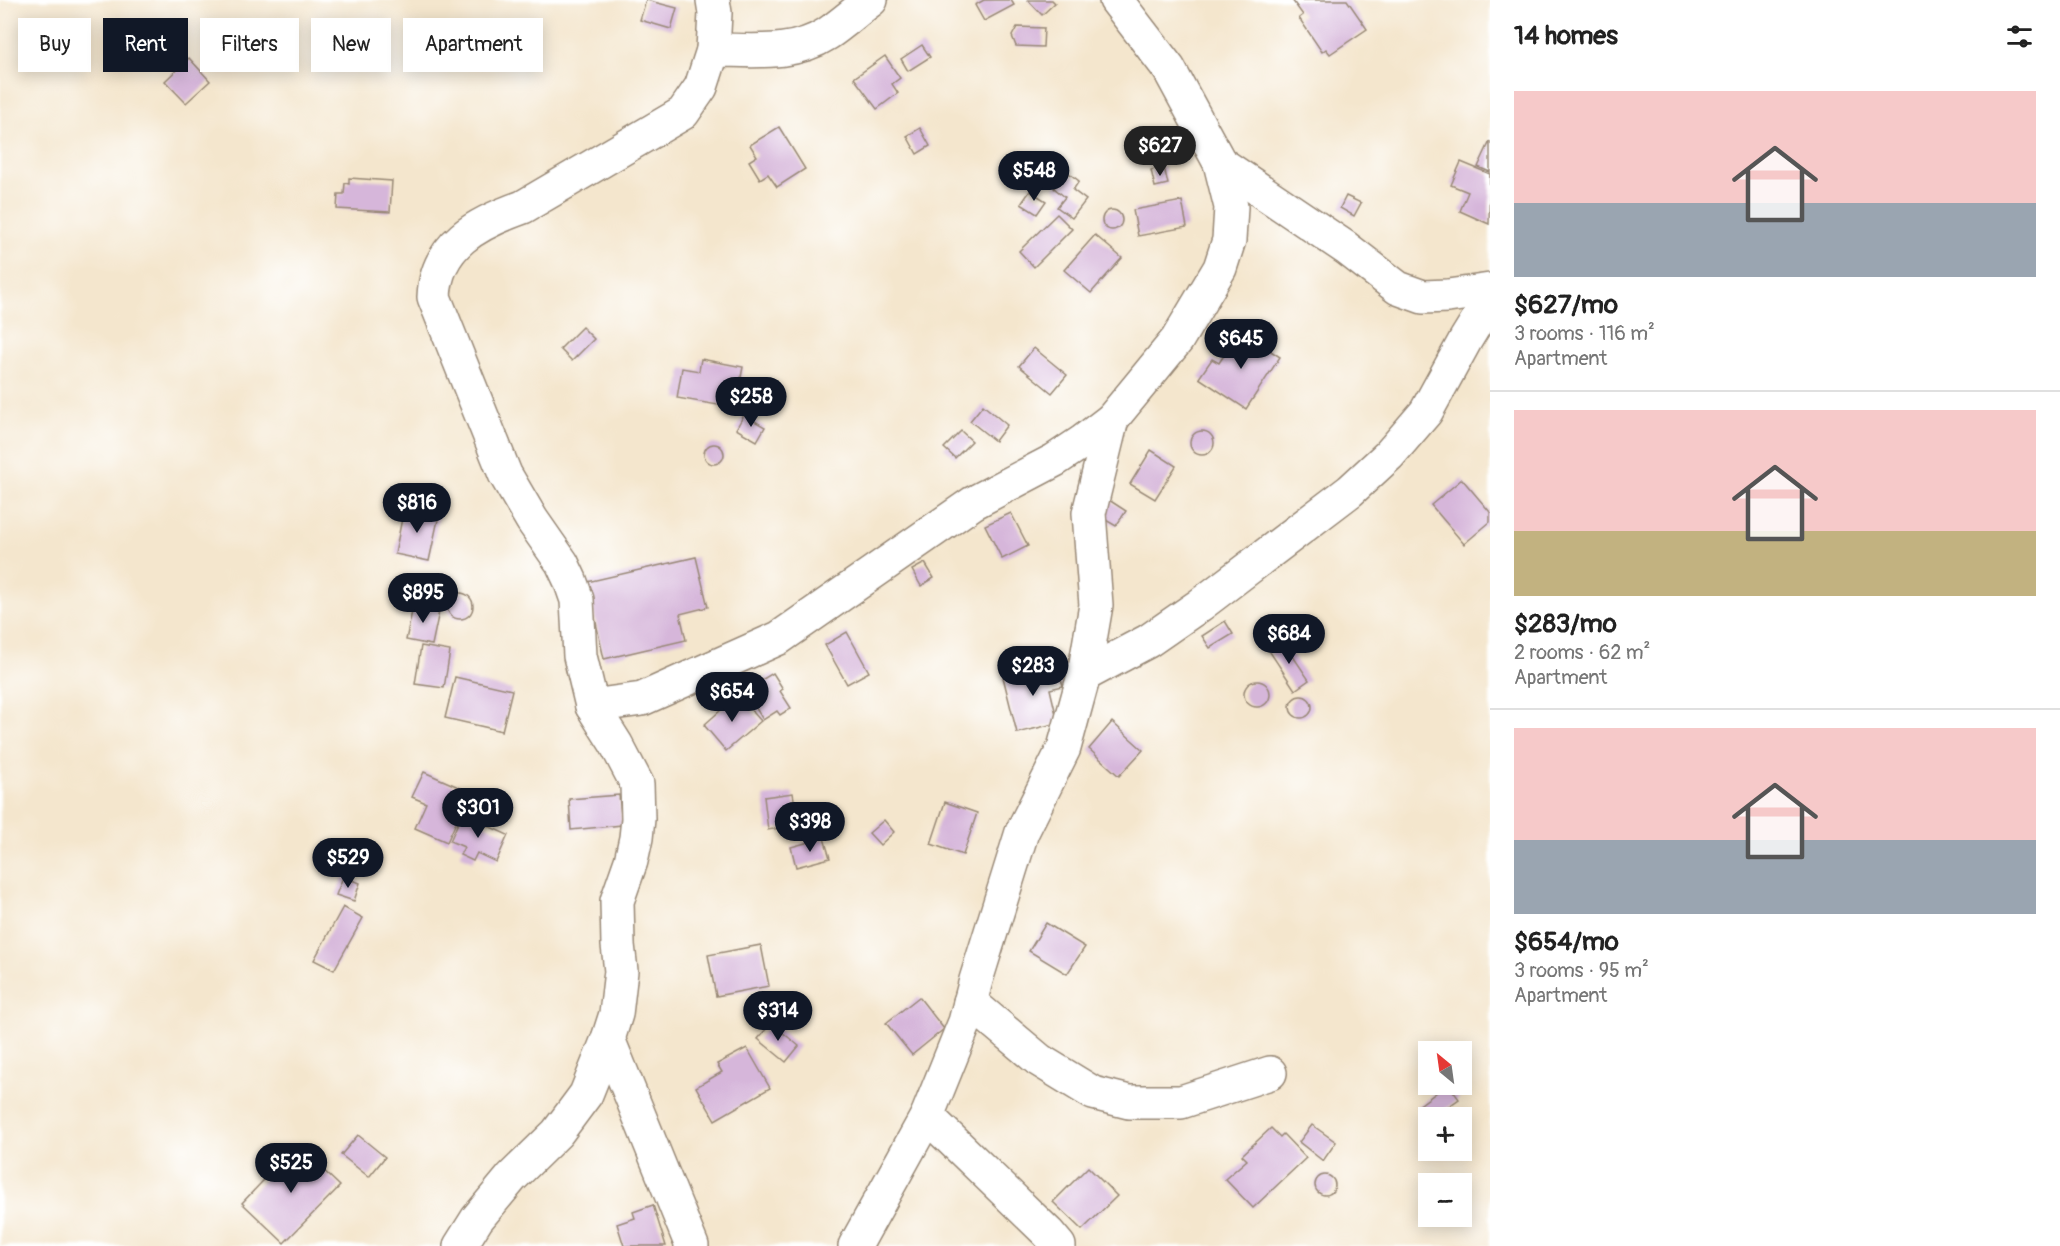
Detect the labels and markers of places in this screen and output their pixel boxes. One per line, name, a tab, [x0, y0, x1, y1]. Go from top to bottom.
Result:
pin: $627	[1124, 126, 1196, 177]
pin: $548	[998, 151, 1070, 202]
pin: $645	[1205, 319, 1277, 370]
pin: $258	[715, 377, 787, 428]
pin: $816	[381, 483, 453, 534]
pin: $895	[387, 573, 459, 624]
pin: $684	[1253, 614, 1325, 665]
pin: $283	[997, 646, 1069, 697]
pin: $654	[696, 672, 768, 723]
pin: $301	[442, 788, 514, 839]
pin: $398	[774, 802, 846, 853]
pin: $529	[312, 838, 384, 889]
pin: $314	[742, 991, 814, 1042]
pin: $525	[255, 1143, 327, 1194]

